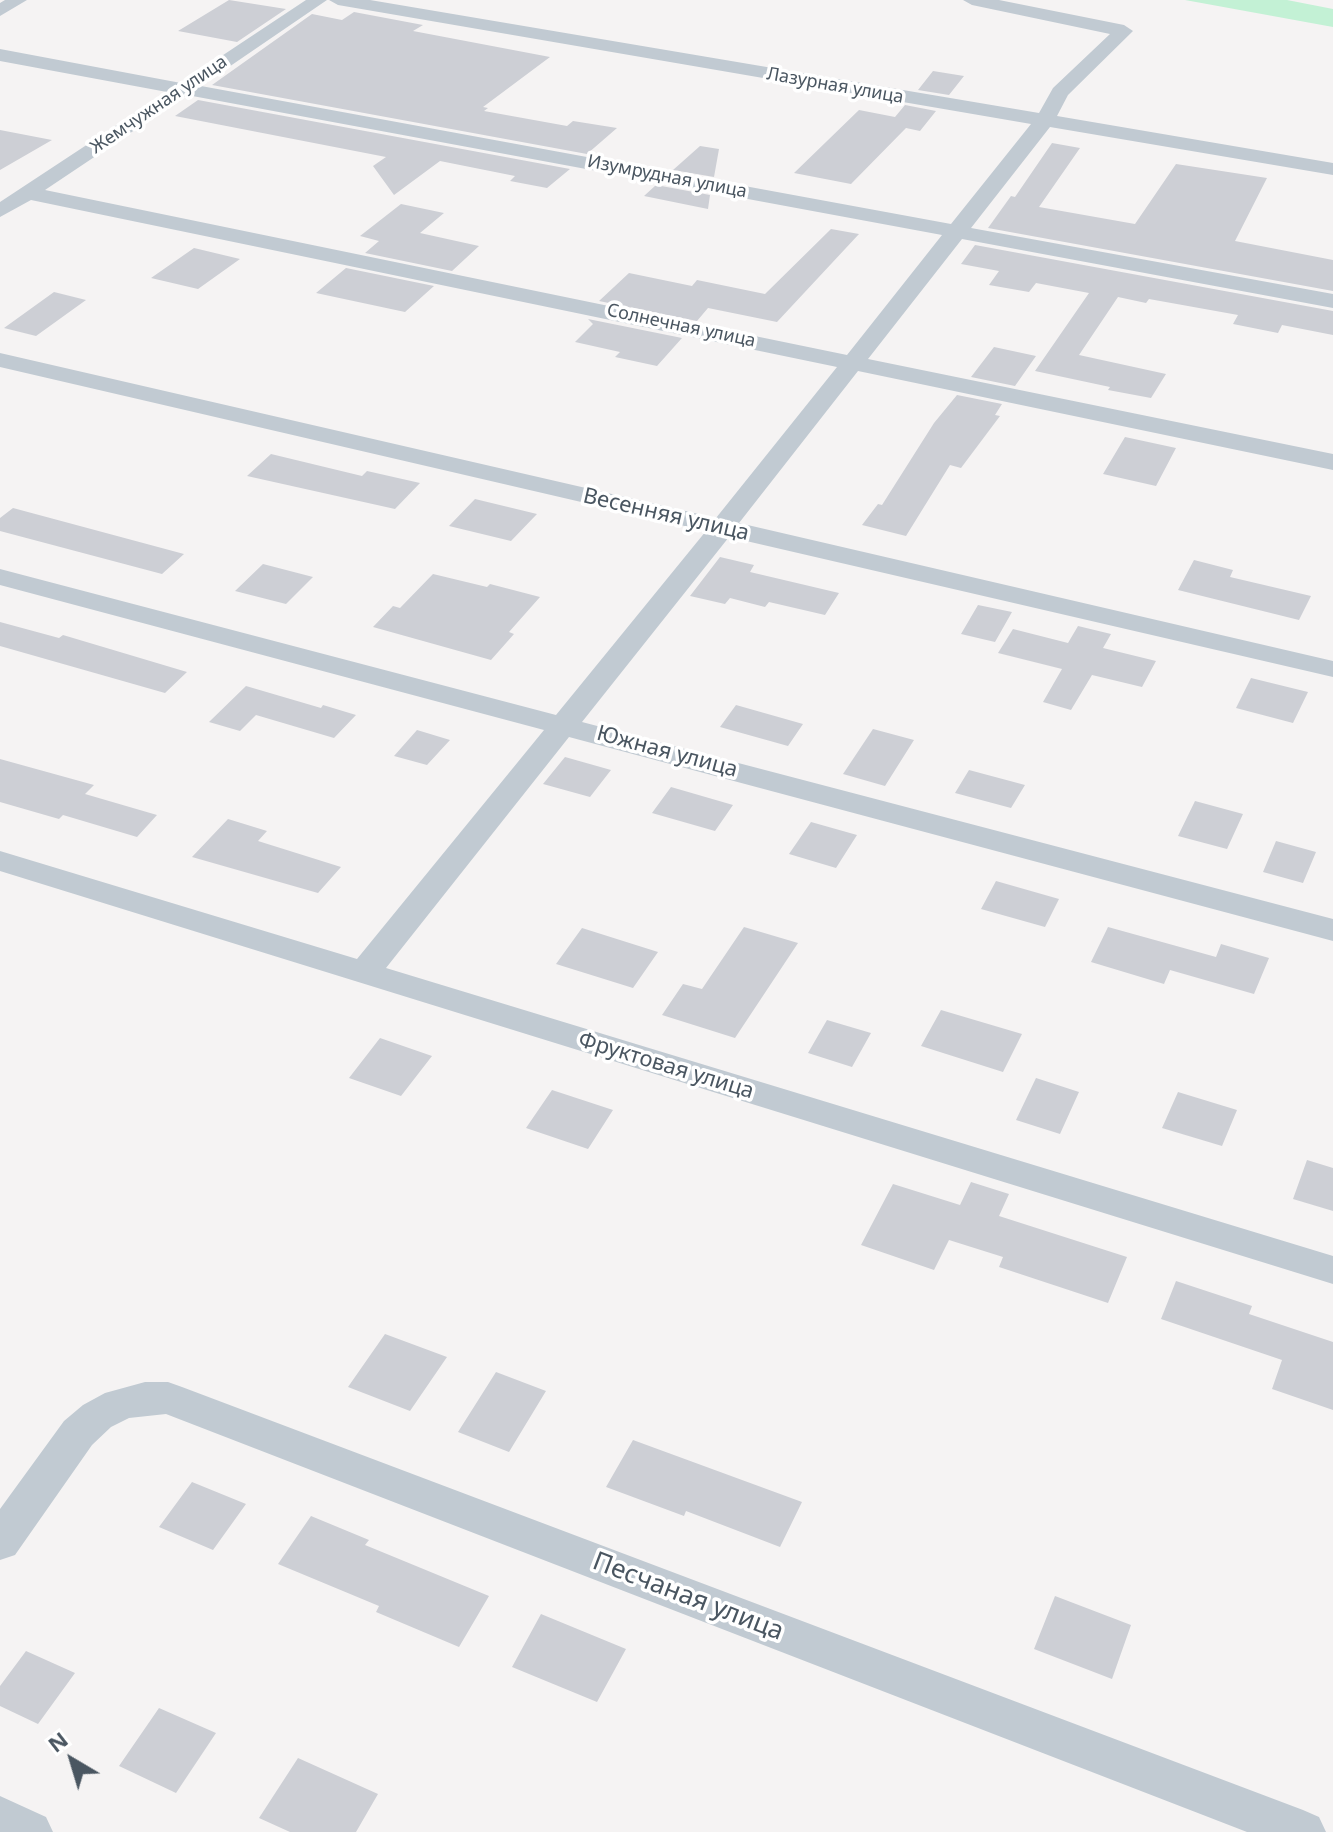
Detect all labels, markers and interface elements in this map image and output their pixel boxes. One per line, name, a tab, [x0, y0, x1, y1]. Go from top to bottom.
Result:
street label: Жемчужная улица	[87, 51, 231, 159]
street label: Лазурная улица	[765, 63, 905, 109]
street label: Изумрудная улица	[585, 151, 749, 203]
street label: Солнечная улица	[605, 300, 757, 352]
street label: Весенняя улица	[580, 483, 752, 547]
street label: Южная улица	[594, 721, 740, 783]
street label: Фруктовая улица	[575, 1027, 757, 1105]
street label: Песчаная улица	[588, 1546, 788, 1648]
north arrow	[32, 1720, 112, 1800]
text: N	[41, 1724, 74, 1758]

